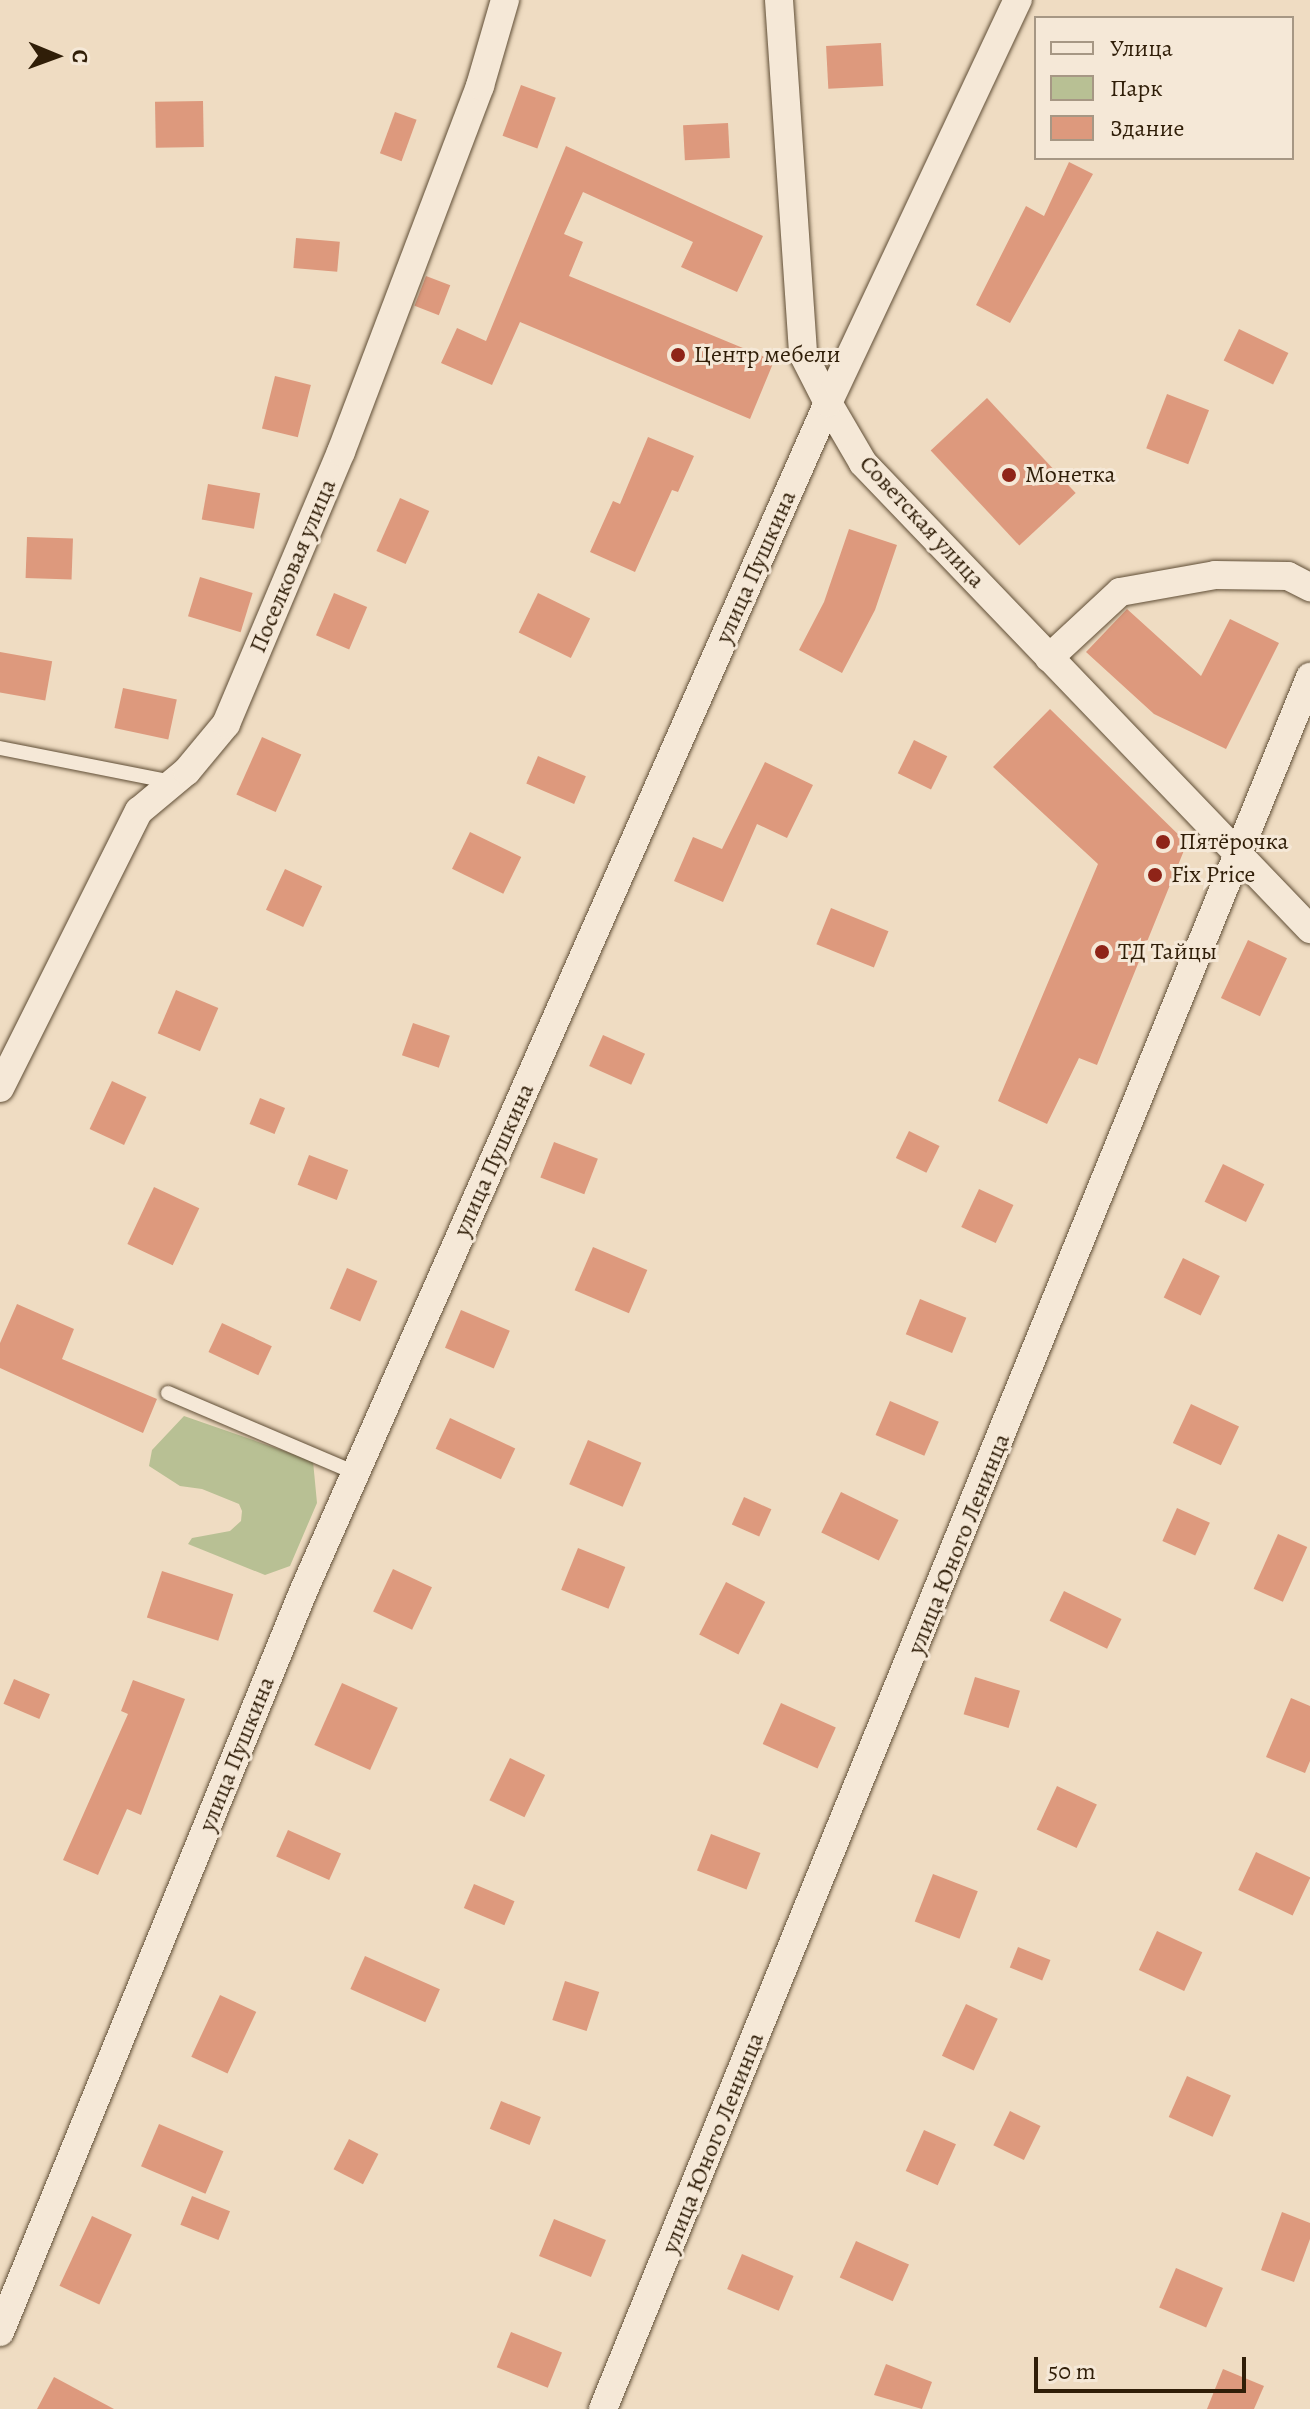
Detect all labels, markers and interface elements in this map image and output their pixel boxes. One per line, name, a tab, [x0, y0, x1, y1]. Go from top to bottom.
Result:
north arrow	[16, 16, 96, 96]
legend	[1034, 16, 1294, 160]
text: Улица	[1110, 32, 1173, 64]
text: С	[65, 49, 95, 63]
text: Парк	[1110, 72, 1163, 104]
text: Здание	[1110, 112, 1185, 144]
place label: Центр мебели	[694, 341, 841, 369]
marker: Центр мебели	[669, 346, 687, 364]
street label: Советская улица	[853, 450, 991, 594]
place label: Монетка	[1025, 461, 1116, 489]
marker: Монетка	[1000, 466, 1018, 484]
street label: Поселковая улица	[243, 475, 343, 657]
street label: улица Пушкина	[709, 486, 803, 648]
place label: Пятёрочка	[1179, 828, 1289, 856]
marker: Пятёрочка	[1154, 833, 1172, 851]
place label: Fix Price	[1171, 861, 1255, 889]
marker: Fix Price	[1146, 866, 1164, 884]
place label: ТД Тайцы	[1118, 938, 1217, 966]
marker: ТД Тайцы	[1093, 943, 1111, 961]
street label: улица Пушкина	[447, 1079, 541, 1241]
street label: улица Юного Ленинца	[902, 1429, 1016, 1659]
street label: улица Пушкина	[193, 1672, 281, 1836]
street label: улица Юного Ленинца	[656, 2028, 770, 2258]
scale bar	[1038, 2341, 1250, 2391]
text: 50 m	[1048, 2355, 1096, 2387]

